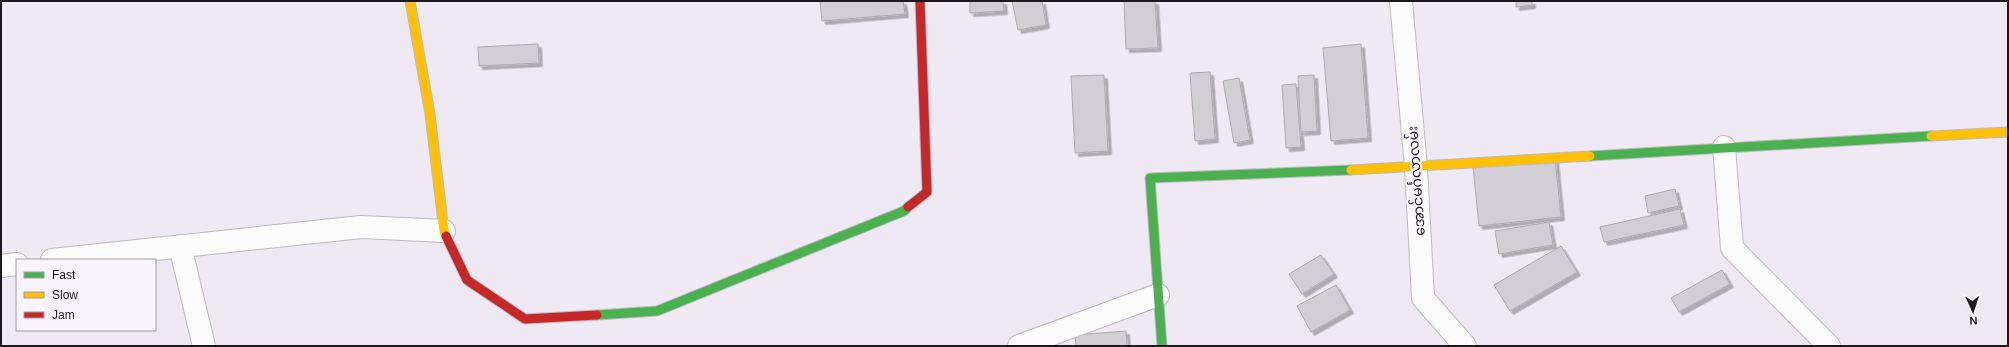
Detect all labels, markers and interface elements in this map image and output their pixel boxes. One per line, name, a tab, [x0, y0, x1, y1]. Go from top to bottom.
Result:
street label: အောင်မင်္ဂလာလမ်း	[1402, 126, 1428, 237]
legend	[16, 259, 156, 331]
text: Fast	[52, 268, 76, 282]
text: Slow	[52, 288, 78, 302]
north arrow	[1953, 291, 1993, 331]
text: Jam	[52, 308, 75, 322]
text: N	[1969, 315, 1978, 327]

